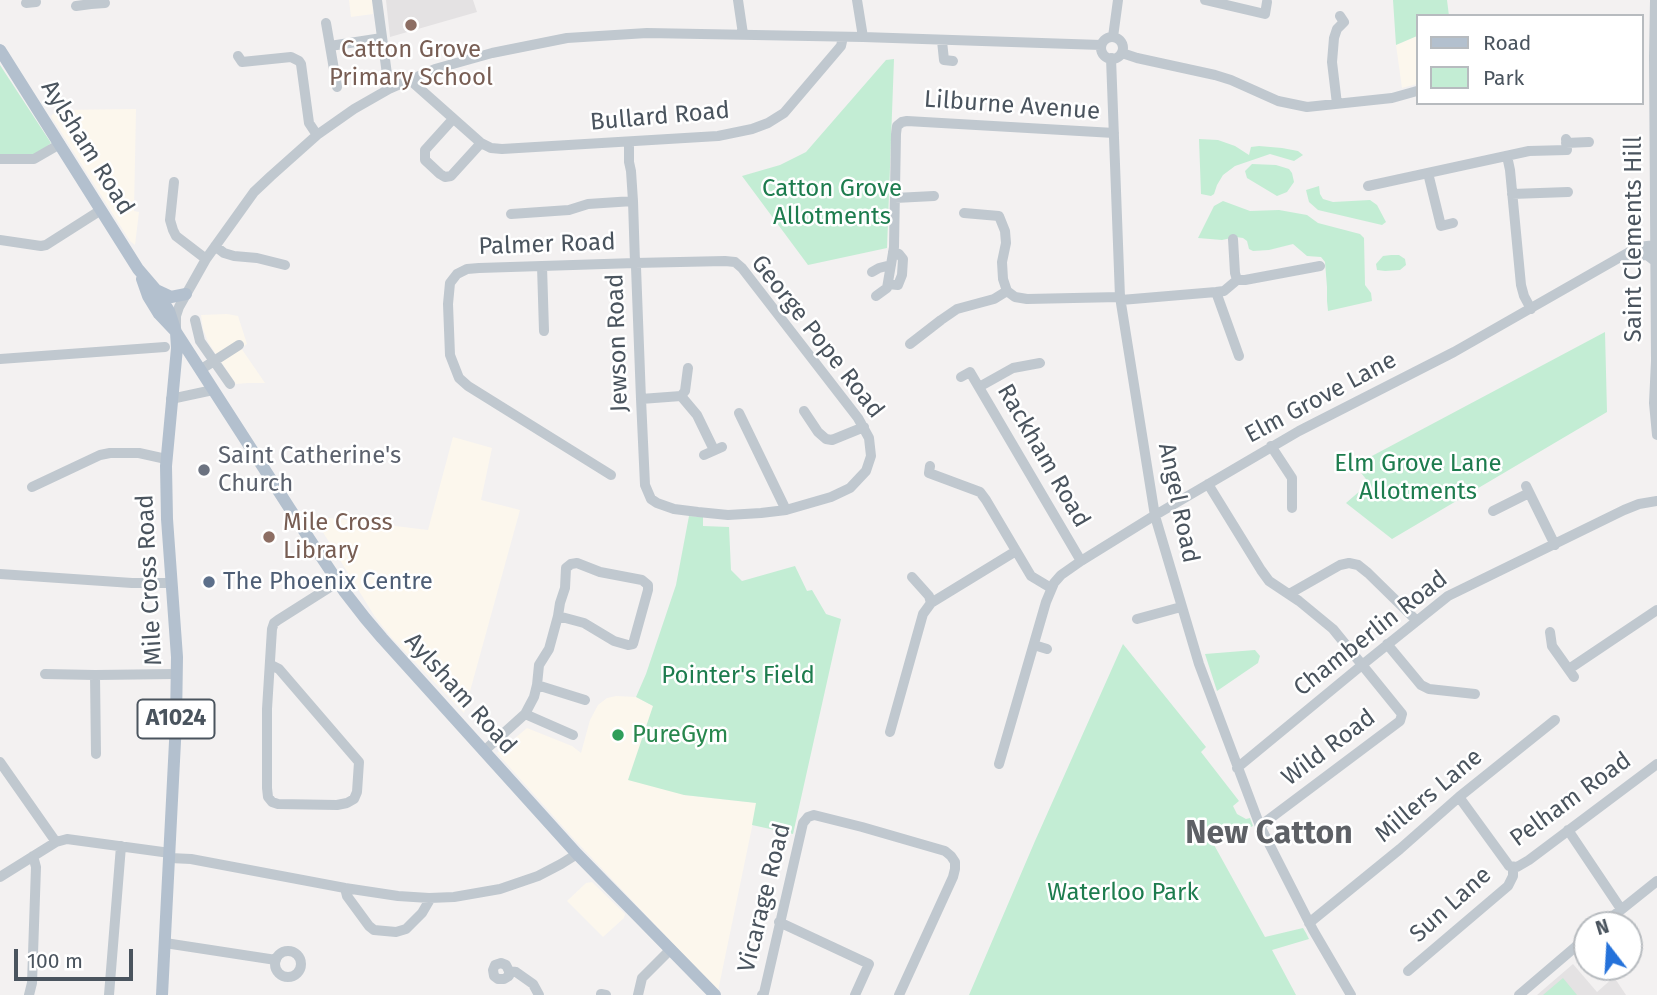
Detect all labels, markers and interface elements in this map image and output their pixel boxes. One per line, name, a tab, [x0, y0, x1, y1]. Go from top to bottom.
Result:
legend	[1416, 14, 1643, 105]
marker: Catton Grove Primary School	[403, 17, 419, 33]
text: Road	[1483, 30, 1531, 56]
place label: Catton Grove Primary School	[329, 36, 493, 92]
text: Park	[1483, 65, 1524, 91]
street label: Aylsham Road	[34, 75, 140, 221]
street label: Lilburne Avenue	[923, 85, 1101, 127]
street label: Bullard Road	[589, 97, 731, 137]
street label: Saint Clements Hill	[1620, 136, 1648, 342]
park label: Catton Grove Allotments	[762, 175, 902, 231]
street label: Palmer Road	[478, 228, 616, 262]
street label: George Pope Road	[744, 250, 890, 424]
street label: Jewson Road	[601, 273, 635, 413]
street label: Elm Grove Lane	[1240, 346, 1402, 450]
street label: Rackham Road	[990, 379, 1096, 533]
street label: Angel Road	[1151, 440, 1205, 566]
place label: Saint Catherine's Church	[218, 442, 401, 498]
park label: Elm Grove Lane Allotments	[1334, 450, 1502, 506]
marker: Saint Catherine's Church	[196, 462, 212, 478]
street label: Mile Cross Road	[131, 494, 169, 666]
place label: Mile Cross Library	[283, 509, 393, 565]
marker: Mile Cross Library	[261, 529, 277, 545]
street label: Chamberlin Road	[1288, 565, 1454, 703]
place label: The Phoenix Centre	[223, 568, 433, 596]
marker: The Phoenix Centre	[201, 574, 217, 590]
street label: Aylsham Road	[398, 627, 522, 761]
park label: Pointer's Field	[661, 662, 815, 690]
road number: A1024	[138, 699, 214, 738]
street label: Wild Road	[1277, 704, 1381, 792]
place label: PureGym	[632, 721, 728, 749]
marker: PureGym	[610, 727, 626, 743]
street label: Millers Lane	[1370, 743, 1488, 849]
street label: Pelham Road	[1505, 746, 1637, 854]
district label: New Catton	[1185, 815, 1353, 853]
street label: Vicarage Road	[733, 821, 797, 975]
street label: Sun Lane	[1404, 861, 1498, 949]
park label: Waterloo Park	[1047, 879, 1199, 907]
north arrow	[1573, 911, 1643, 981]
text: N	[1593, 915, 1612, 940]
scale bar	[18, 936, 136, 980]
text: 100 m	[27, 948, 83, 974]

